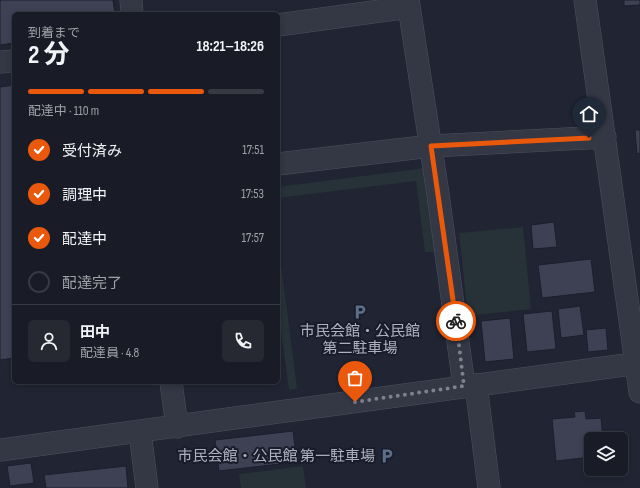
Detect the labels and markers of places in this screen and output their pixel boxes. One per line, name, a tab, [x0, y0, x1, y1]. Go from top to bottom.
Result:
pin	[572, 97, 606, 138]
parking icon: 市民会館・公民館 第二駐車場	[351, 303, 369, 321]
place label: 市民会館・公民館 第二駐車場	[300, 322, 420, 358]
pin	[338, 361, 372, 402]
place label: 市民会館・公民館 第一駐車場	[178, 447, 375, 466]
parking icon: 市民会館・公民館 第一駐車場	[378, 447, 396, 465]

